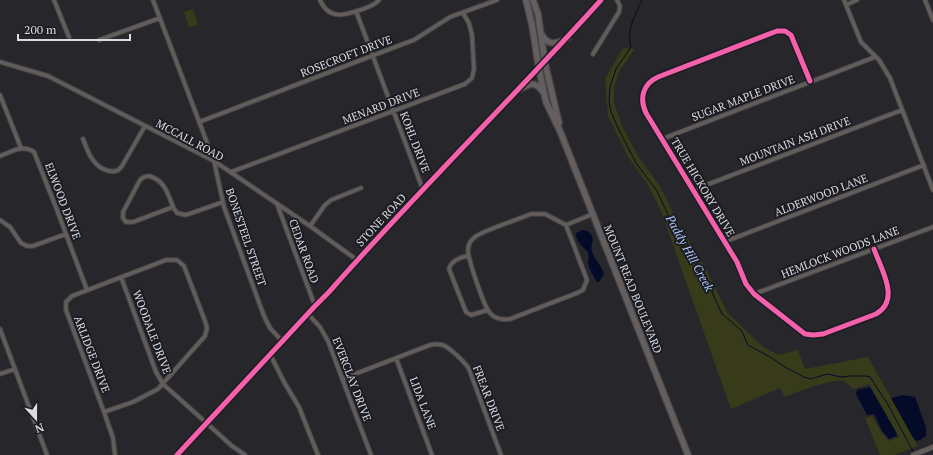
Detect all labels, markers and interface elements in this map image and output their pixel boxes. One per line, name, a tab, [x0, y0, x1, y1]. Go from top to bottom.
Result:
scale bar	[18, 16, 130, 42]
text: 200 m	[24, 22, 57, 37]
street label: ROSECROFT DRIVE	[298, 32, 394, 80]
street label: SUGAR MAPLE DRIVE	[689, 72, 797, 124]
street label: MENARD DRIVE	[340, 85, 422, 127]
street label: KOHL DRIVE	[397, 110, 433, 174]
street label: MOUNTAIN ASH DRIVE	[738, 113, 852, 169]
street label: MCCALL ROAD	[154, 116, 227, 164]
street label: TRUE HICKORY DRIVE	[668, 135, 738, 239]
street label: ELWOOD DRIVE	[42, 161, 84, 241]
street label: ALDERWOOD LANE	[772, 171, 870, 219]
street label: BONESTEEL STREET	[223, 186, 269, 288]
street label: STONE ROAD	[353, 190, 409, 249]
water label: Paddy Hill Creek	[662, 211, 717, 294]
street label: CEDAR ROAD	[286, 217, 322, 285]
street label: MOUNT READ BOULEVARD	[601, 223, 665, 356]
street label: HEMLOCK WOODS LANE	[779, 223, 901, 281]
street label: WOODALE DRIVE	[130, 288, 174, 376]
street label: ARLIDGE DRIVE	[71, 313, 113, 395]
street label: EVERCLAY DRIVE	[330, 335, 374, 423]
street label: FREAR DRIVE	[470, 363, 508, 433]
street label: LIDA LANE	[407, 375, 439, 431]
north arrow	[16, 399, 56, 439]
text: N	[33, 420, 46, 437]

